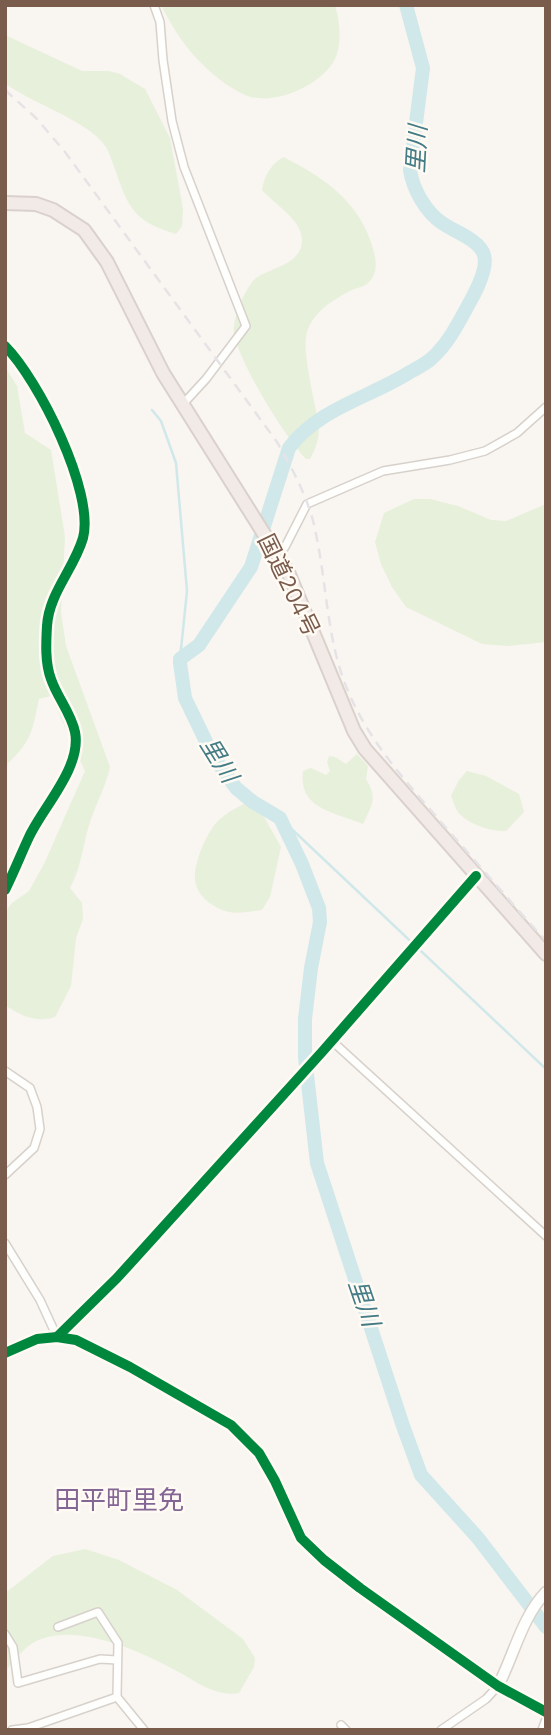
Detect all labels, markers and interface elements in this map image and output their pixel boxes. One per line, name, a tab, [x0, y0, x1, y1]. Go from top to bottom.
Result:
water label: 里川	[399, 121, 433, 174]
street label: 国道204号	[252, 528, 328, 641]
water label: 里川	[194, 731, 248, 791]
water label: 里川	[342, 1275, 389, 1333]
district label: 田平町里免	[54, 1482, 184, 1516]

